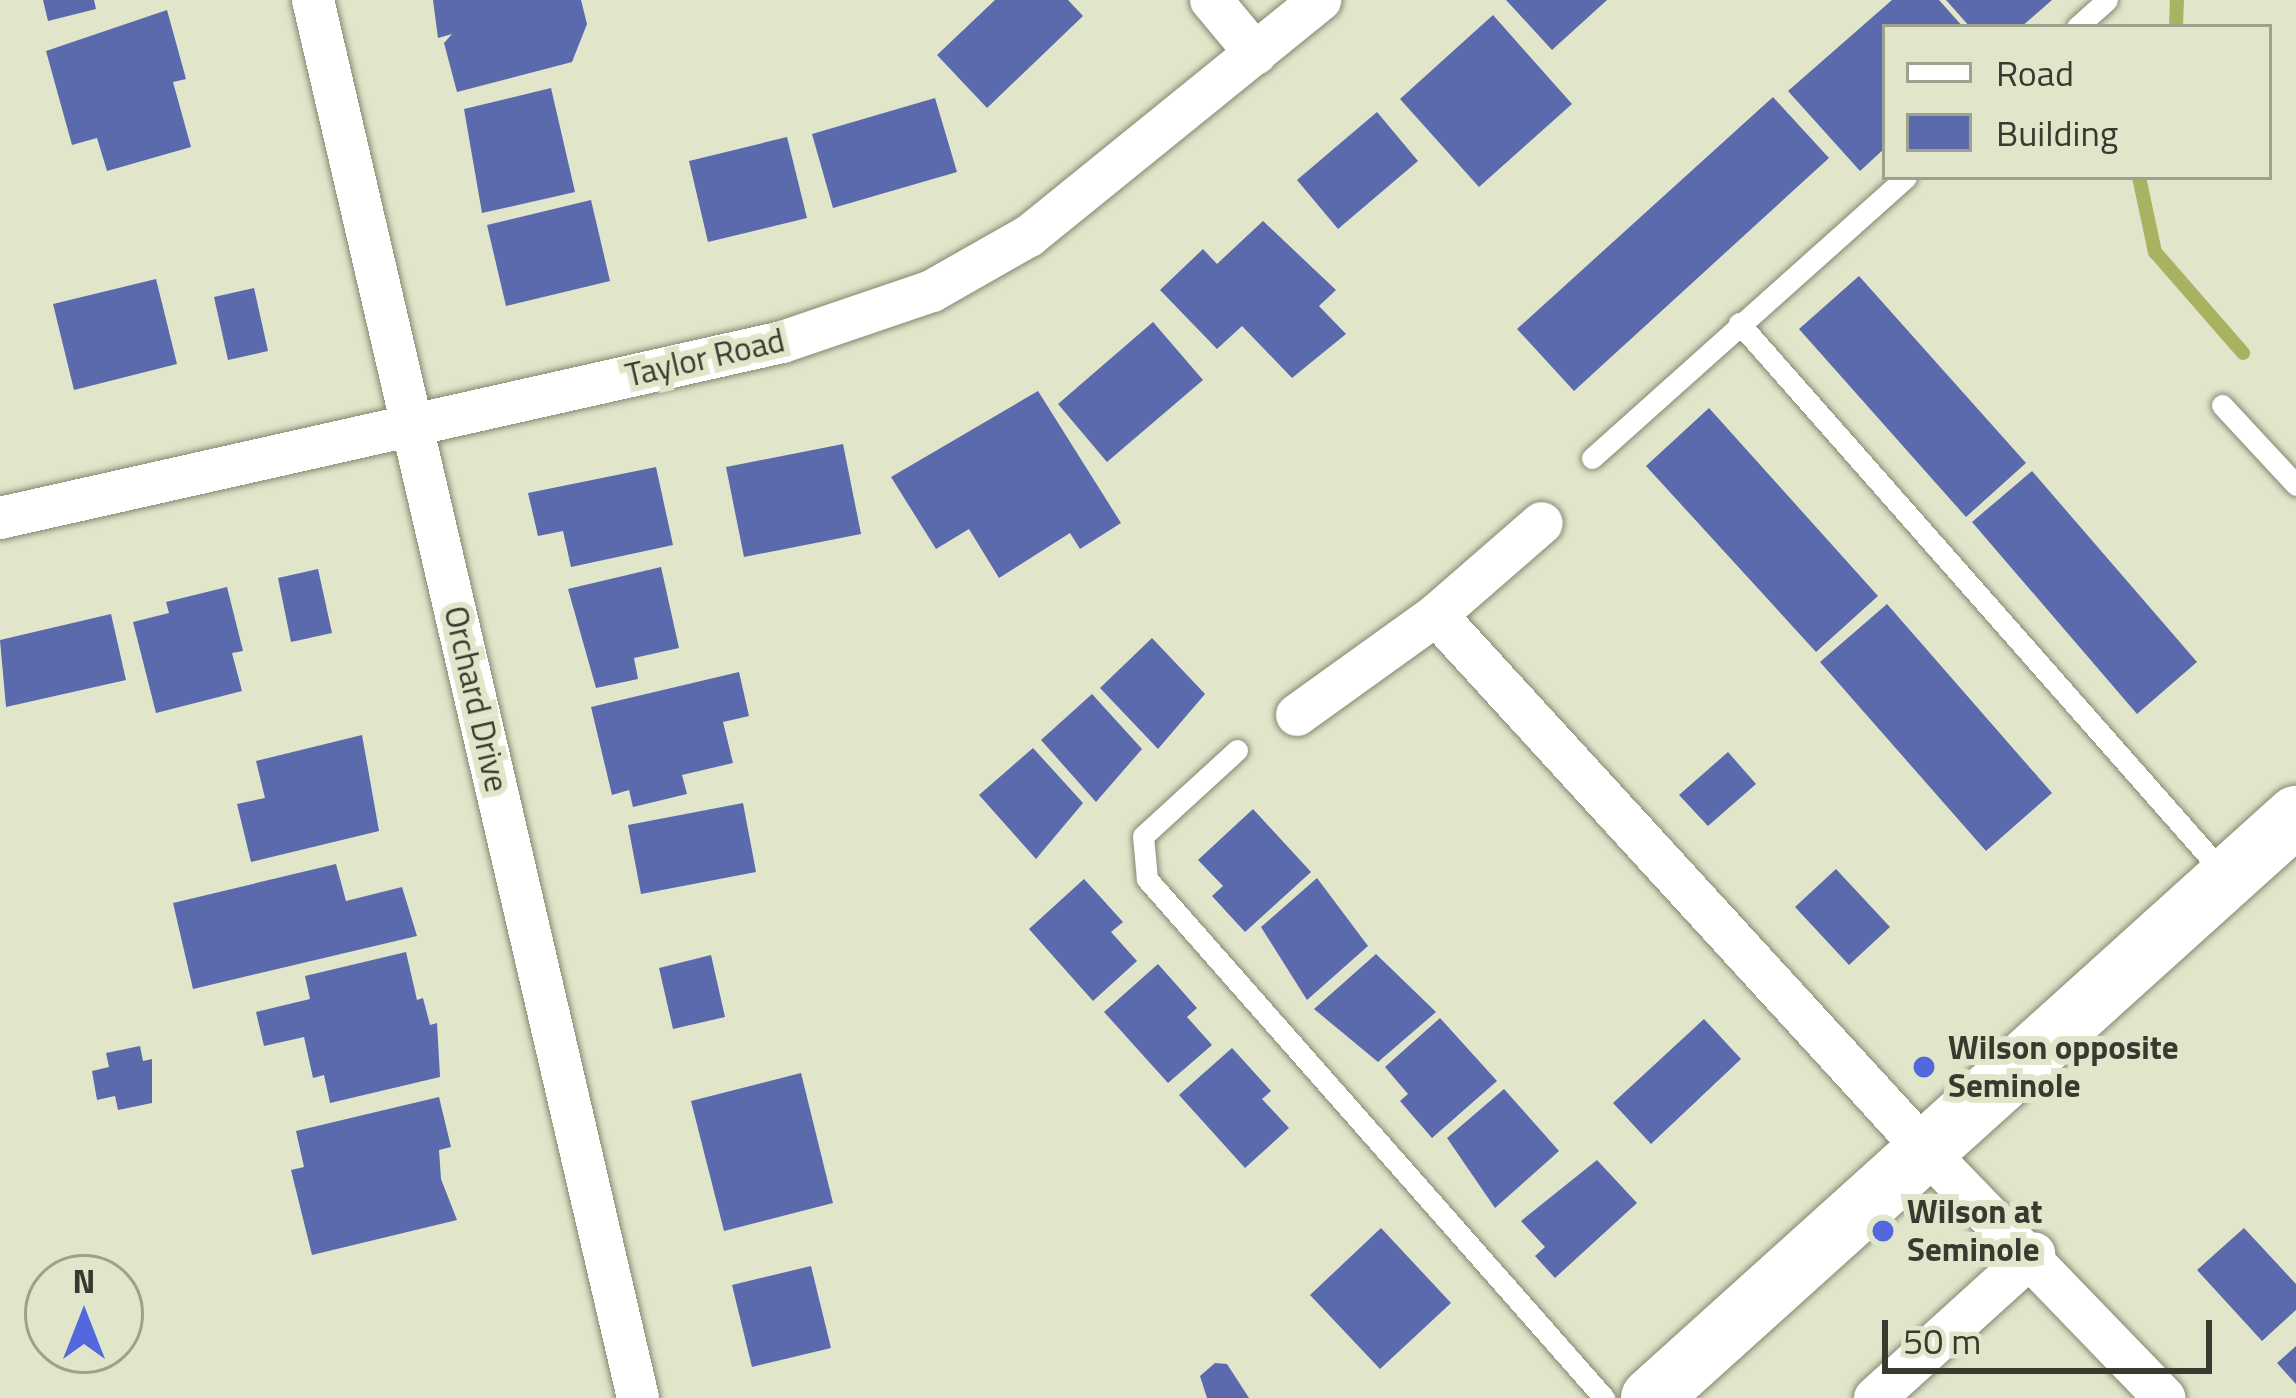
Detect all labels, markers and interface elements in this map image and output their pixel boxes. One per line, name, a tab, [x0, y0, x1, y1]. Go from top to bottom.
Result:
legend	[1882, 24, 2272, 180]
text: Road	[1996, 45, 2074, 100]
text: Building	[1996, 105, 2118, 160]
street label: Taylor Road	[622, 320, 788, 396]
street label: Orchard Drive	[435, 602, 517, 796]
place label: Wilson opposite Seminole	[1948, 1028, 2179, 1106]
marker: Wilson opposite Seminole	[1911, 1054, 1937, 1080]
place label: Wilson at Seminole	[1907, 1192, 2043, 1270]
marker: Wilson at Seminole	[1870, 1218, 1896, 1244]
north arrow	[24, 1254, 144, 1374]
text: N	[73, 1256, 95, 1306]
scale bar	[1888, 1296, 2218, 1370]
text: 50 m	[1903, 1313, 1981, 1368]

